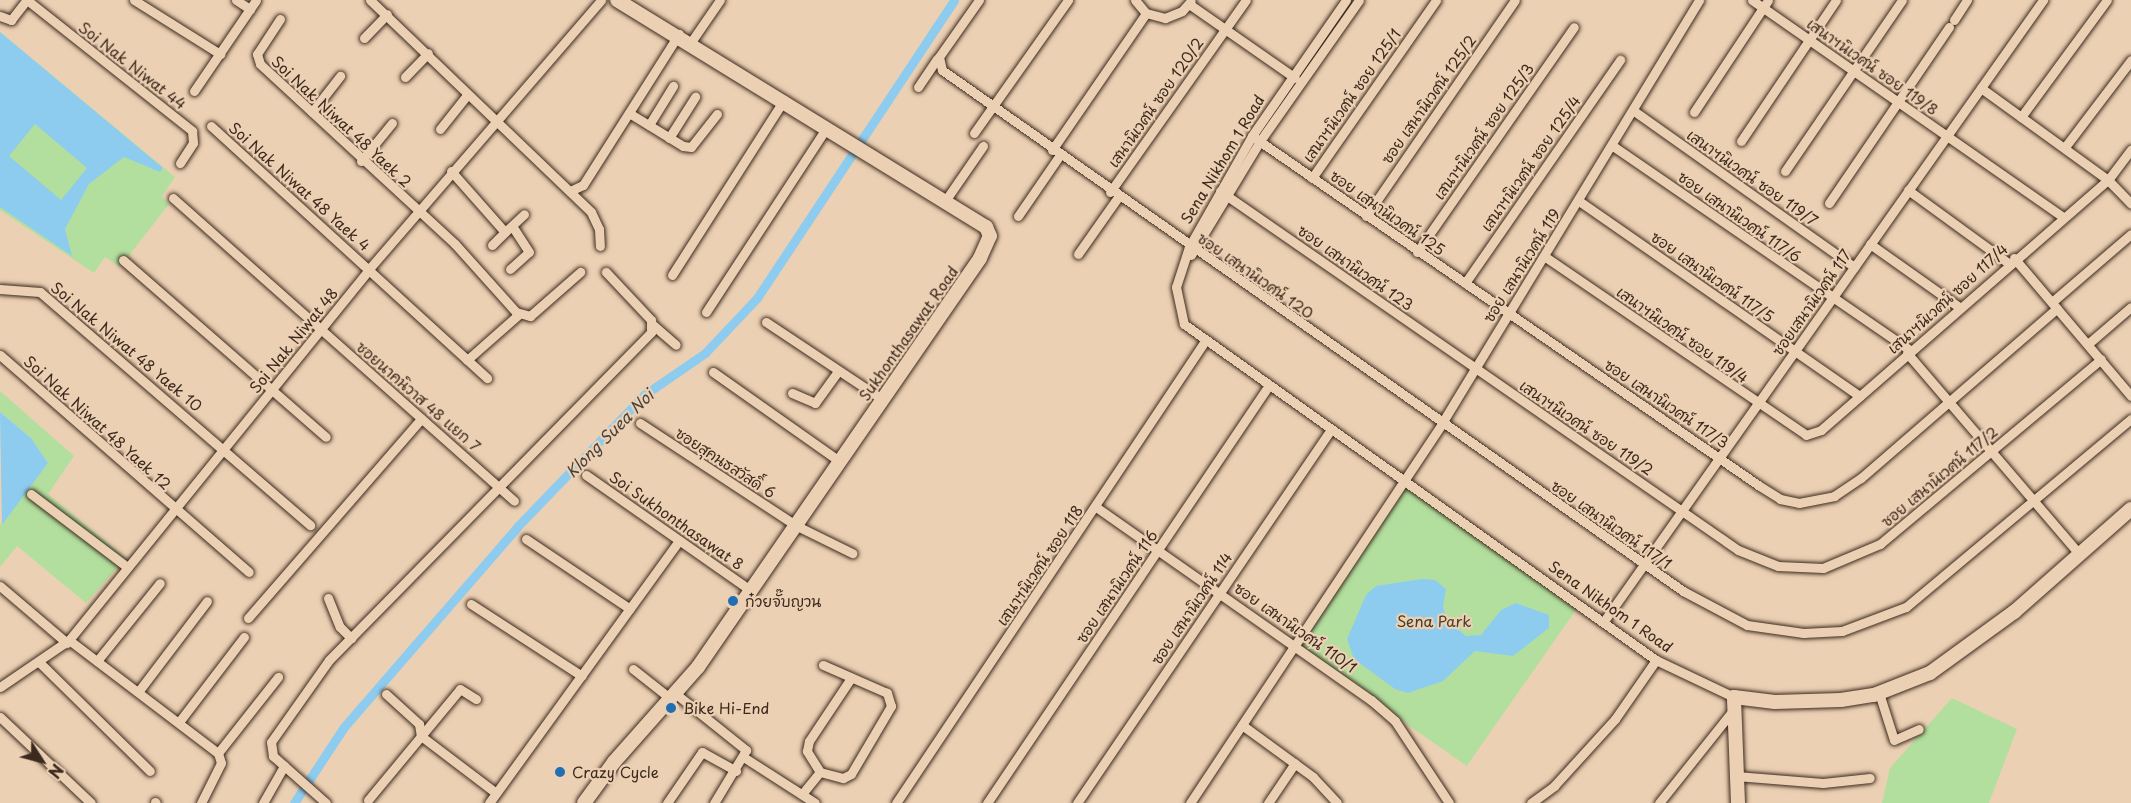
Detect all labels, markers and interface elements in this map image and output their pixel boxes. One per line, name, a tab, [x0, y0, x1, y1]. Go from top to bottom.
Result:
street label: เสนาฯนิเวศน์ ซอย 119/8	[1804, 14, 1942, 118]
street label: Soi Nak Niwat 44	[77, 18, 189, 112]
street label: เสนาฯนิเวศน์ ซอย 125/1	[1298, 25, 1404, 165]
street label: ซอย เสนานิเวศน์ 125/2	[1377, 31, 1479, 167]
street label: เสนานิเวศน์ ซอย 120/2	[1103, 34, 1207, 170]
street label: Soi Nak Niwat 48 Yaek 2	[269, 52, 415, 190]
street label: เสนาฯนิเวศน์ ซอย 125/3	[1429, 59, 1537, 203]
street label: Sena Nikhom 1 Road	[1176, 91, 1268, 227]
street label: เสนาฯนิเวศน์ ซอย 125/4	[1476, 92, 1584, 234]
street label: Soi Nak Niwat 48 Yaek 4	[226, 118, 374, 254]
street label: เสนาฯนิเวศน์ ซอย 119/7	[1684, 125, 1822, 229]
street label: ซอย เสนานิเวศน์ 125	[1327, 166, 1449, 258]
street label: ซอย เสนานิเวศน์ 117/6	[1675, 167, 1805, 265]
street label: ซอย เสนานิเวศน์ 119	[1479, 205, 1563, 325]
street label: ซอย เสนานิเวศน์ 123	[1295, 220, 1417, 314]
street label: ซอย เสนานิเวศน์ 117/5	[1648, 227, 1778, 325]
street label: ซอย เสนานิเวศน์ 120	[1194, 228, 1318, 322]
street label: เสนาฯนิเวศน์ ซอย 117/4	[1883, 239, 2011, 357]
street label: ซอยเสนานิเวศน์ 117	[1768, 245, 1854, 359]
street label: Sukhonthasawat Road	[855, 263, 961, 403]
street label: Soi Nak Niwat 48 Yaek 10	[49, 278, 205, 414]
street label: เสนาฯนิเวศน์ ซอย 119/4	[1614, 282, 1752, 386]
street label: Soi Nak Niwat 48	[246, 284, 340, 396]
street label: ซอยนาคนิวาส 48 แยก 7	[353, 337, 485, 455]
street label: Soi Nak Niwat 48 Yaek 12	[22, 352, 174, 492]
street label: ซอย เสนานิเวศน์ 117/3	[1601, 355, 1733, 451]
street label: เสนาฯนิเวศน์ ซอย 119/2	[1517, 376, 1657, 478]
water label: Klong Suea Noi	[561, 385, 657, 481]
street label: ซอย เสนานิเวศน์ 117/2	[1877, 422, 2001, 530]
street label: ซอยสุคนธสวัสดิ์ 6	[672, 423, 780, 501]
street label: Soi Sukhonthasawat 8	[607, 467, 747, 573]
street label: ซอย เสนานิเวศน์ 117/1	[1548, 475, 1676, 573]
street label: เสนาฯนิเวศน์ ซอย 118	[992, 501, 1086, 629]
street label: ซอย เสนานิเวศน์ 116	[1071, 526, 1161, 646]
street label: ซอย เสนานิเวศน์ 114	[1147, 548, 1235, 668]
street label: Sena Nikhom 1 Road	[1545, 556, 1677, 656]
street label: ซอย เสนานิเวศน์ 110/1	[1231, 578, 1361, 676]
place label: ก๋วยจั๊บญวน	[745, 592, 821, 610]
marker: ก๋วยจั๊บญวน	[726, 594, 740, 608]
park label: Sena Park	[1397, 612, 1471, 630]
place label: Bike Hi-End	[683, 699, 770, 717]
marker: Bike Hi-End	[664, 701, 678, 715]
north arrow	[12, 731, 72, 791]
text: N	[43, 759, 70, 784]
place label: Crazy Cycle	[572, 763, 660, 781]
marker: Crazy Cycle	[553, 765, 567, 779]

